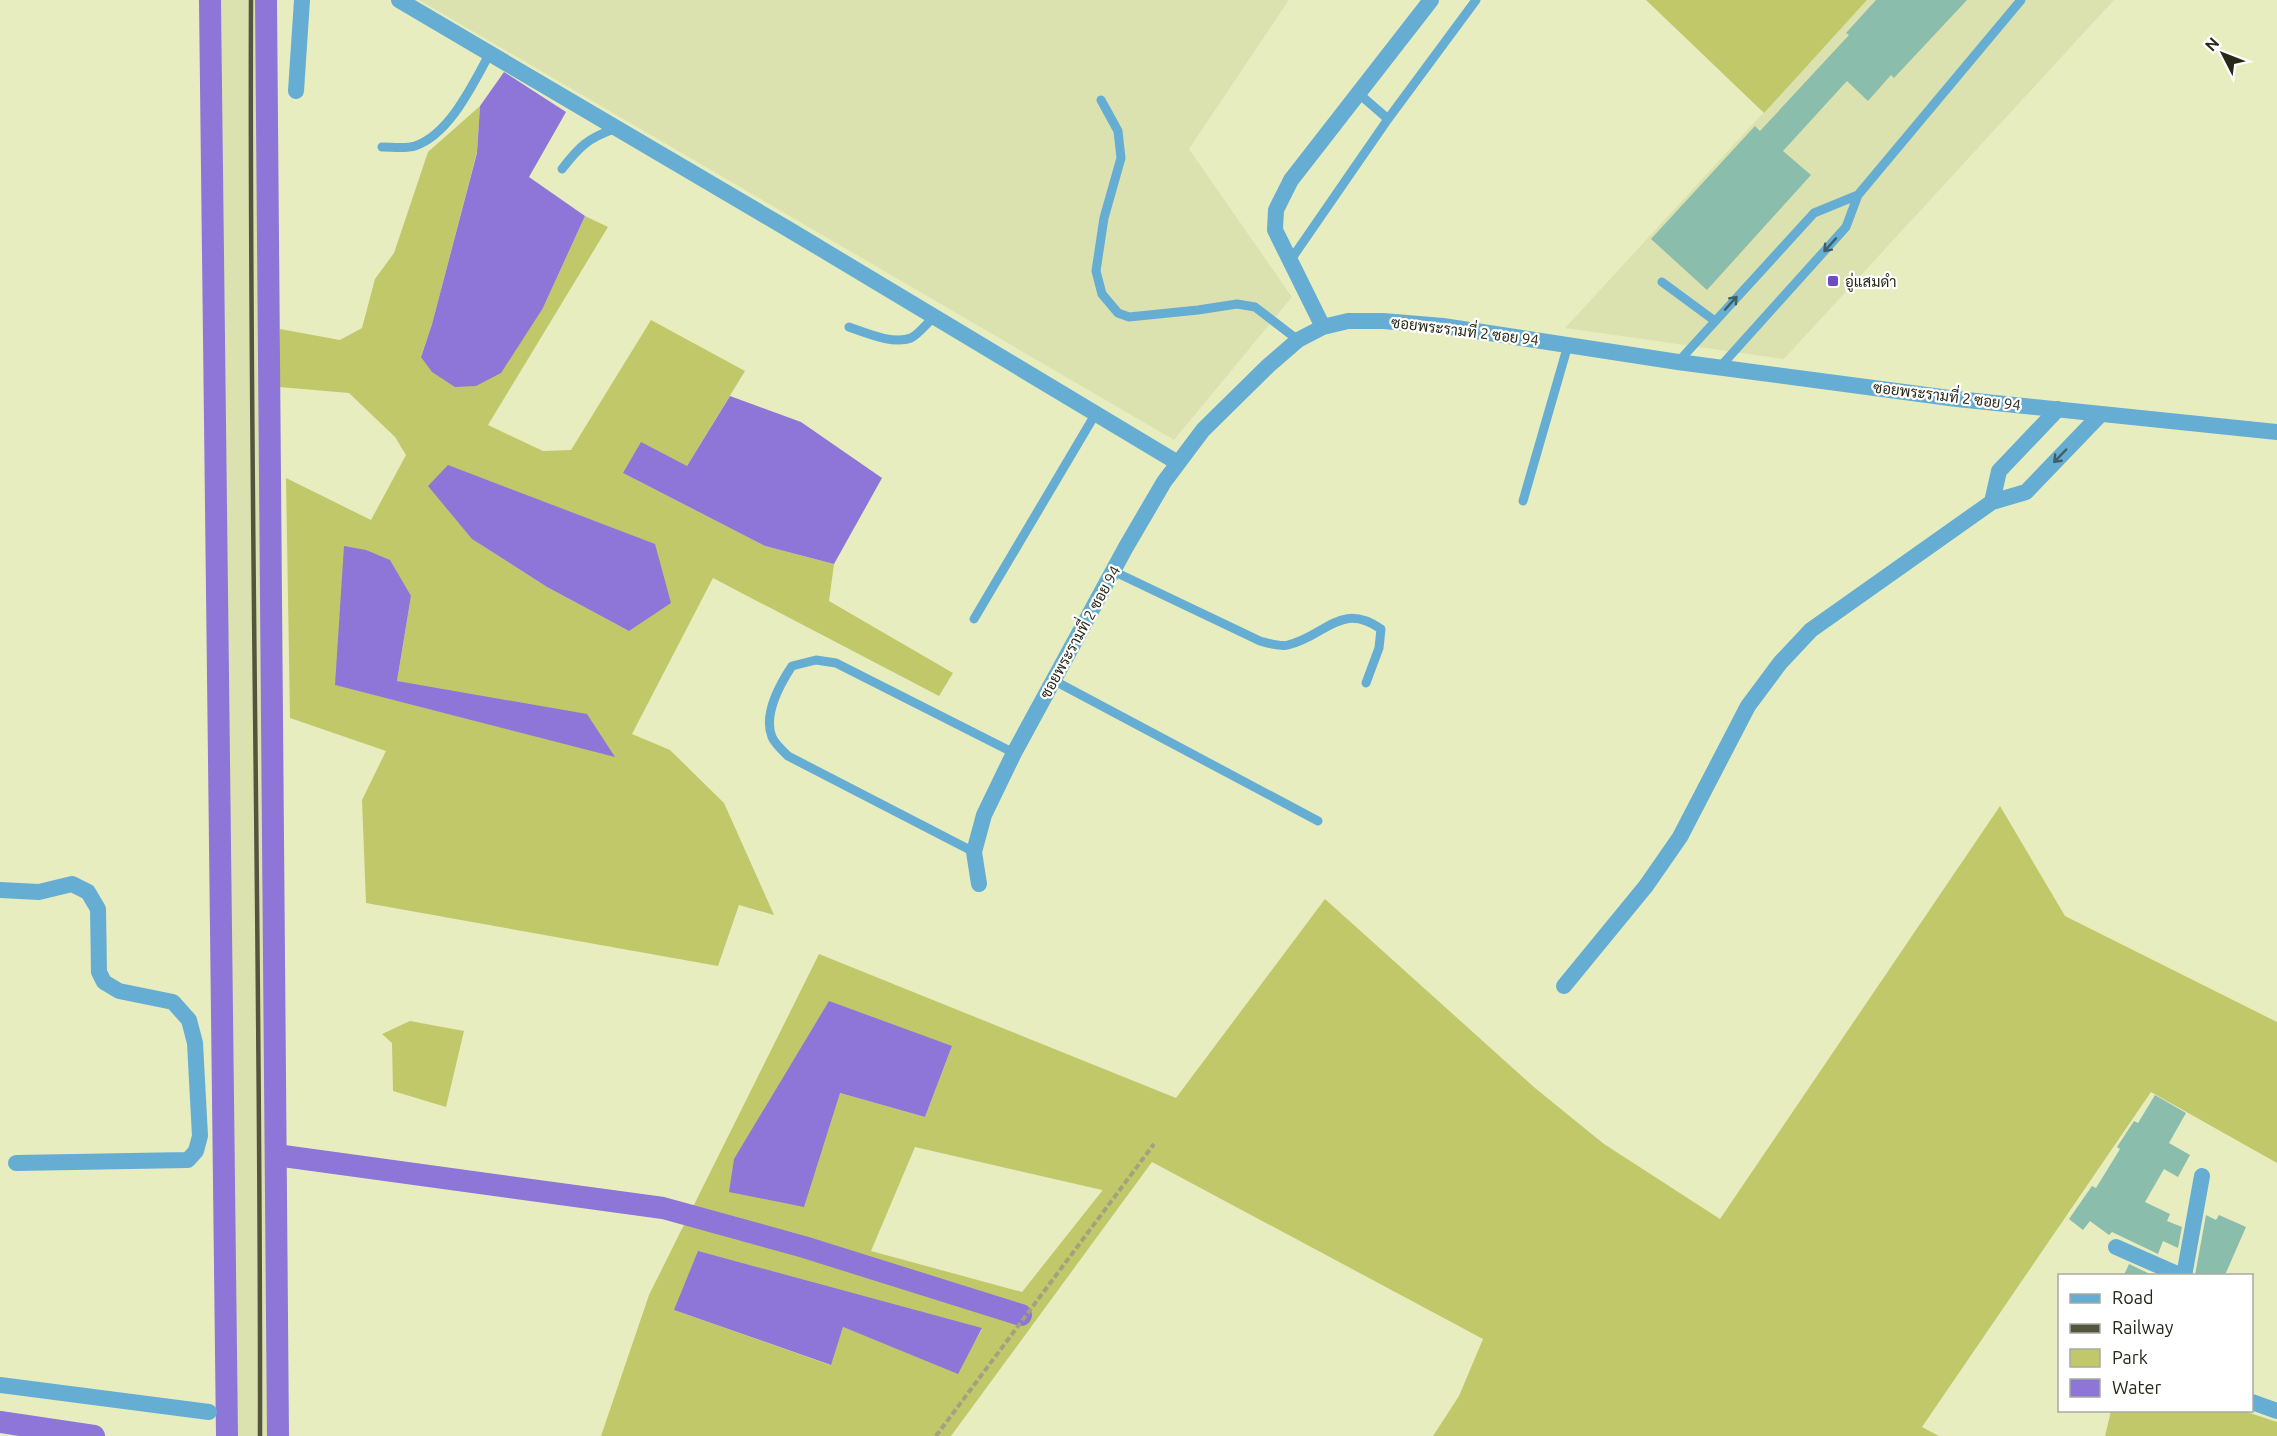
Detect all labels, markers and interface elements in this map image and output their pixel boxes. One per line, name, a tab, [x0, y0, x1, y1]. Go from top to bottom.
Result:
north arrow	[2193, 24, 2253, 84]
text: N	[2201, 34, 2223, 54]
one-way arrow	[1823, 237, 1837, 252]
place label: อู่แสมดำ	[1845, 272, 1897, 292]
marker: อู่แสมดำ	[1826, 274, 1840, 288]
one-way arrow	[1724, 296, 1738, 311]
street label: ซอยพระรามที่ 2 ซอย 94	[1390, 308, 1541, 348]
street label: ซอยพระรามที่ 2 ซอย 94	[1872, 373, 2023, 413]
one-way arrow	[2054, 448, 2068, 463]
street label: ซอยพระรามที่ 2 ซอย 94	[1031, 560, 1123, 701]
legend	[2058, 1274, 2253, 1412]
text: Road	[2112, 1287, 2154, 1307]
text: Railway	[2112, 1317, 2174, 1337]
text: Park	[2112, 1347, 2148, 1367]
text: Water	[2112, 1377, 2162, 1397]

